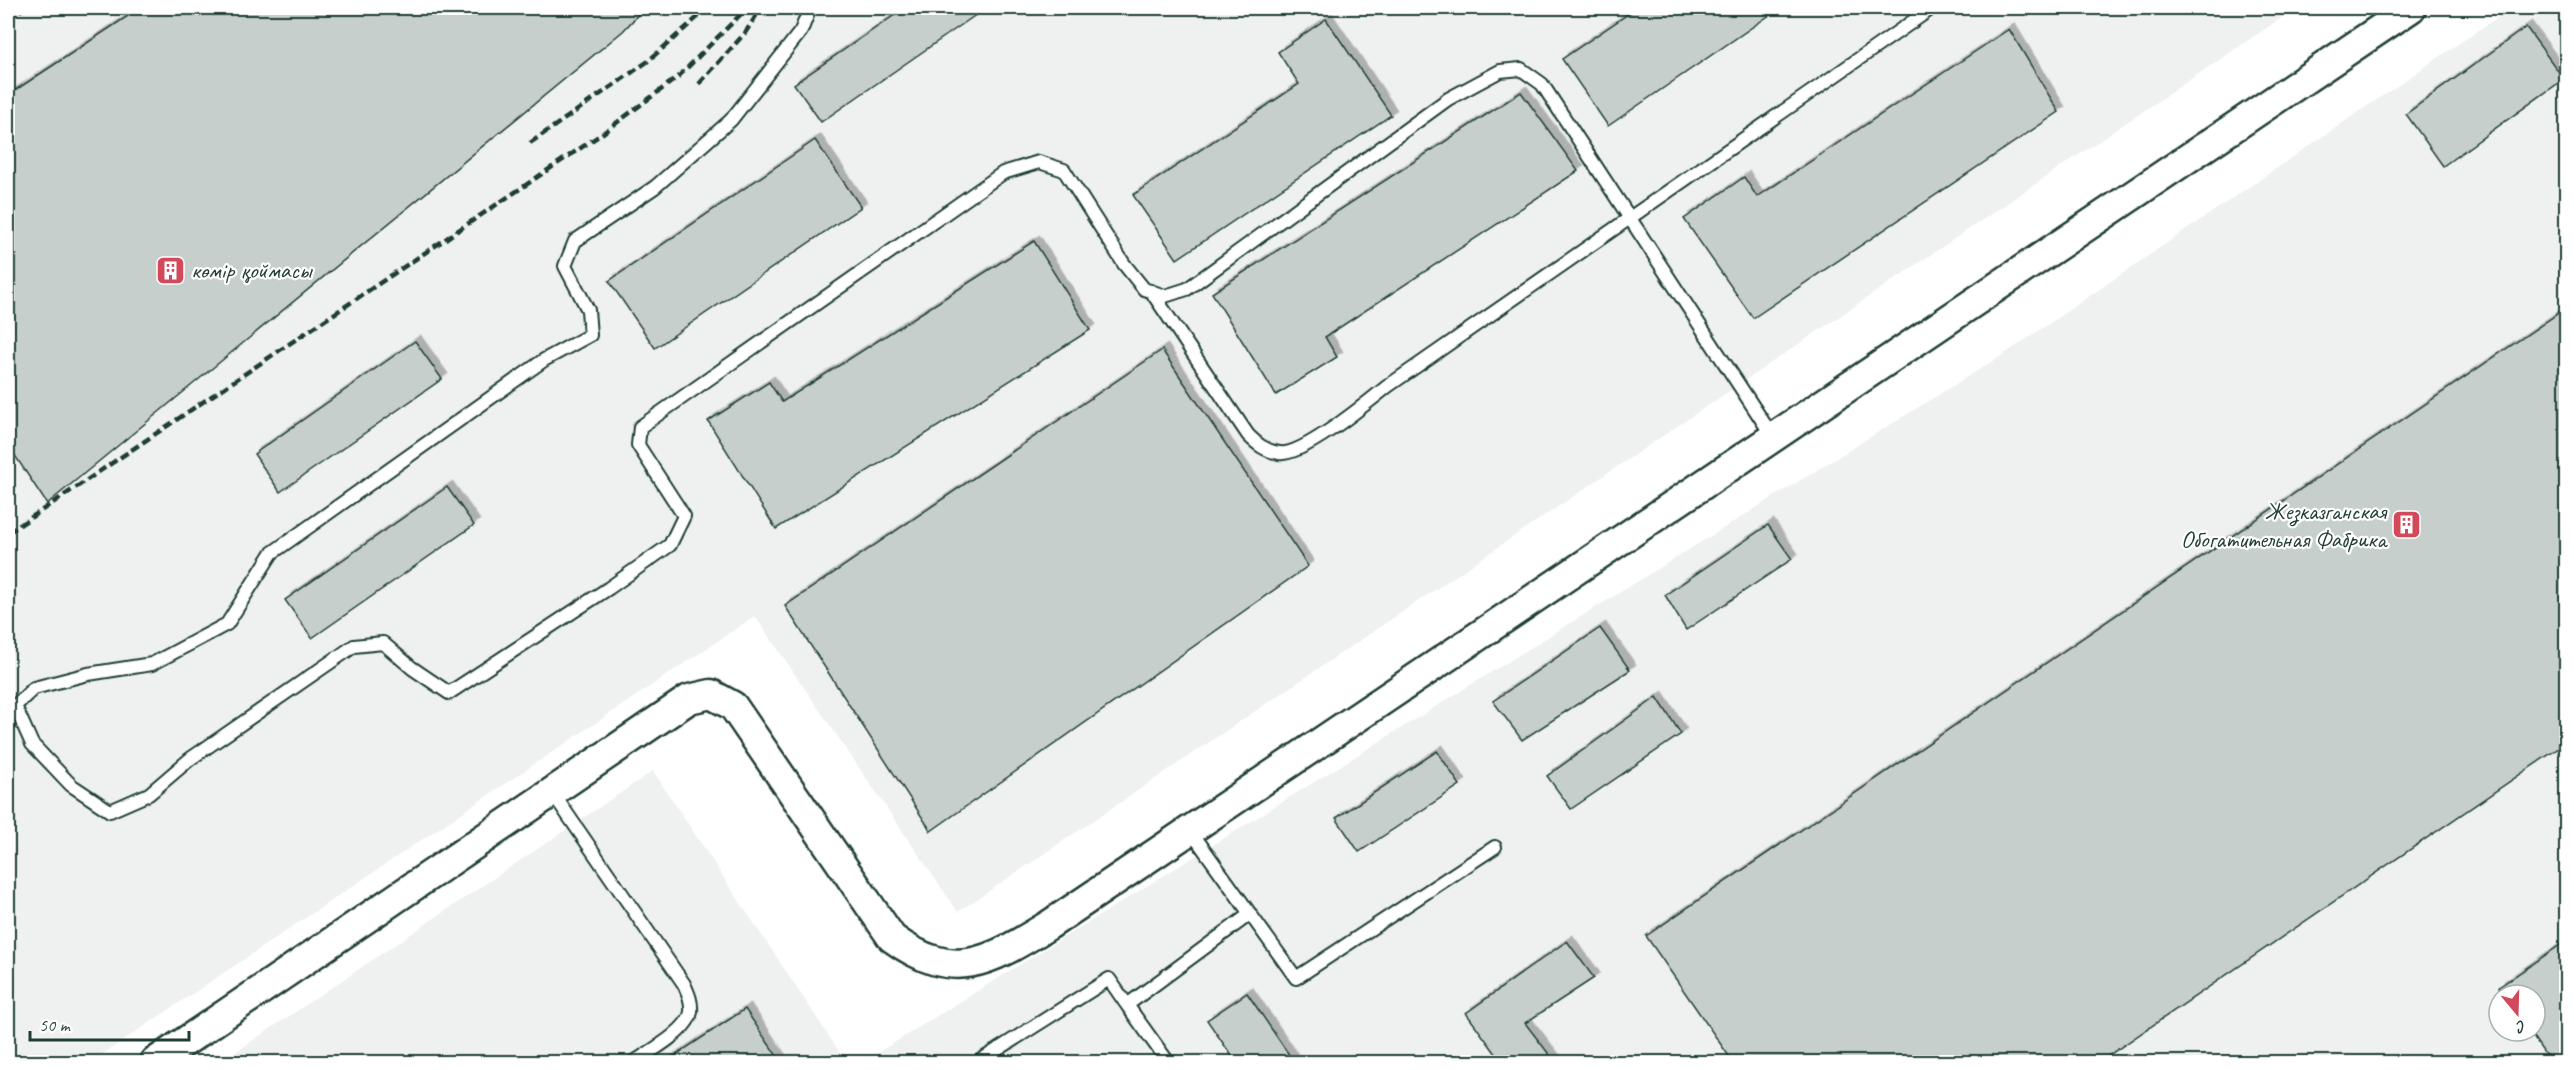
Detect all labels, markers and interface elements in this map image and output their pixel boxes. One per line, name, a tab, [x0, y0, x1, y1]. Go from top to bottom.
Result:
building icon: көмір қоймасы	[154, 254, 186, 286]
place label: көмір қоймасы	[191, 255, 314, 285]
place label: Жезказганская Обогатительная Фабрика	[2181, 496, 2388, 554]
building icon: Жезказганская Обогатительная Фабрика	[2391, 509, 2423, 541]
north arrow	[2487, 983, 2547, 1043]
scale bar	[30, 1004, 189, 1042]
text: 50 m	[39, 1014, 72, 1036]
text: С	[2513, 1016, 2529, 1038]

